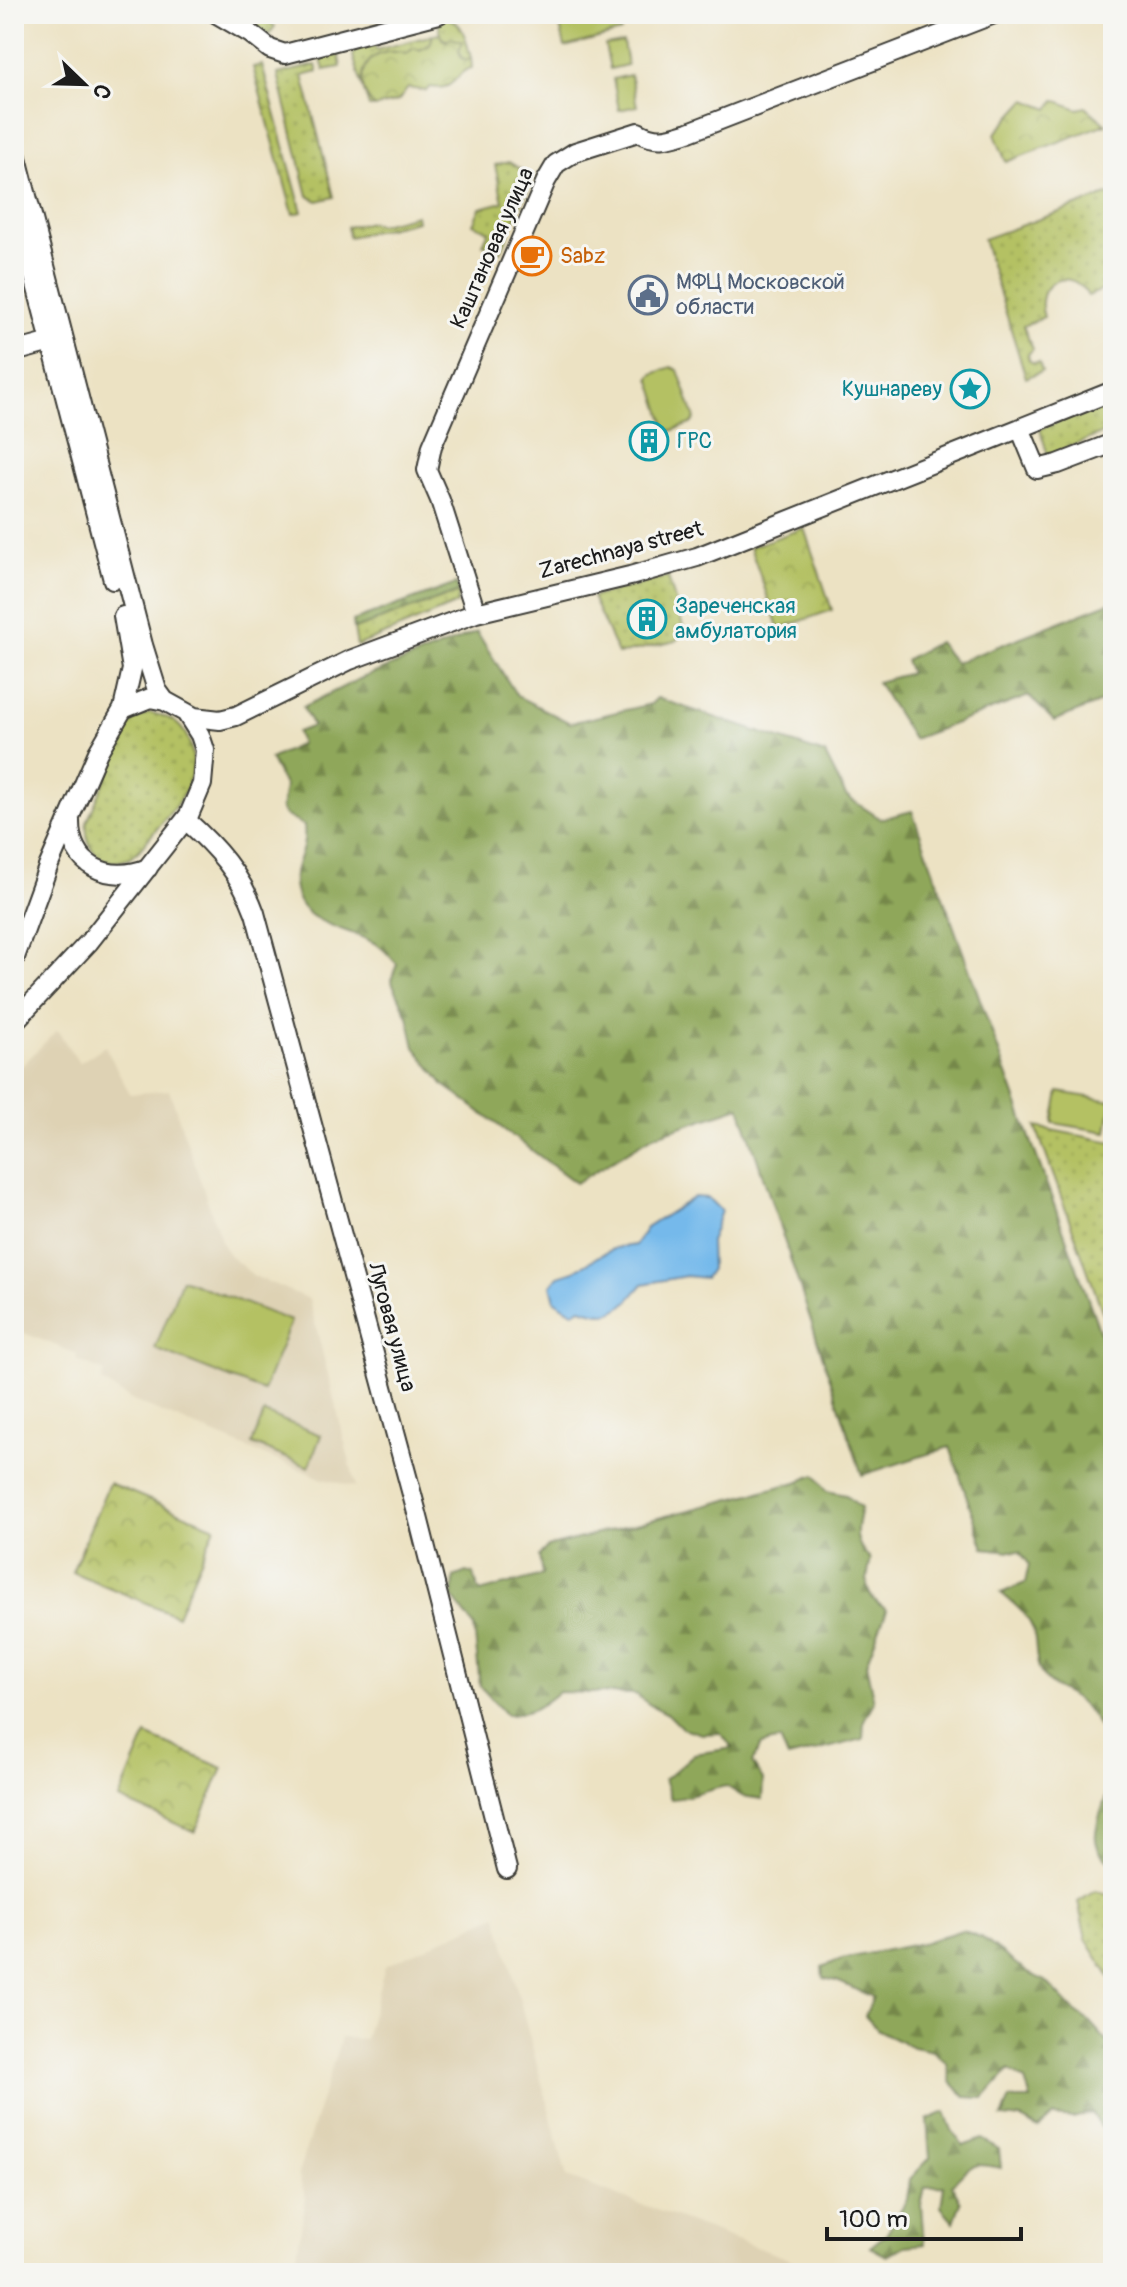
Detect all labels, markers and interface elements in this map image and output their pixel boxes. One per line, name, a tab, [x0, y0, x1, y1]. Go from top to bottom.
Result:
north arrow	[44, 44, 124, 124]
text: С	[86, 80, 117, 104]
street label: Каштановая улица	[444, 163, 540, 333]
cafe icon: Sabz	[511, 235, 553, 277]
place label: Sabz	[560, 242, 605, 270]
place label: МФЦ Московской области	[676, 268, 845, 321]
public building icon: МФЦ Московской области	[627, 274, 669, 316]
place icon: Кушнареву	[949, 368, 991, 410]
place label: Кушнареву	[842, 375, 942, 403]
building icon: ГРС	[628, 420, 670, 462]
place label: ГРС	[677, 427, 712, 455]
street label: Zarechnaya street	[536, 515, 706, 585]
place label: Зареченская амбулатория	[675, 592, 797, 645]
building icon: Зареченская амбулатория	[626, 598, 668, 640]
street label: Луговая улица	[361, 1258, 423, 1395]
scale bar	[827, 2191, 1021, 2241]
text: 100 m	[839, 2205, 908, 2234]

